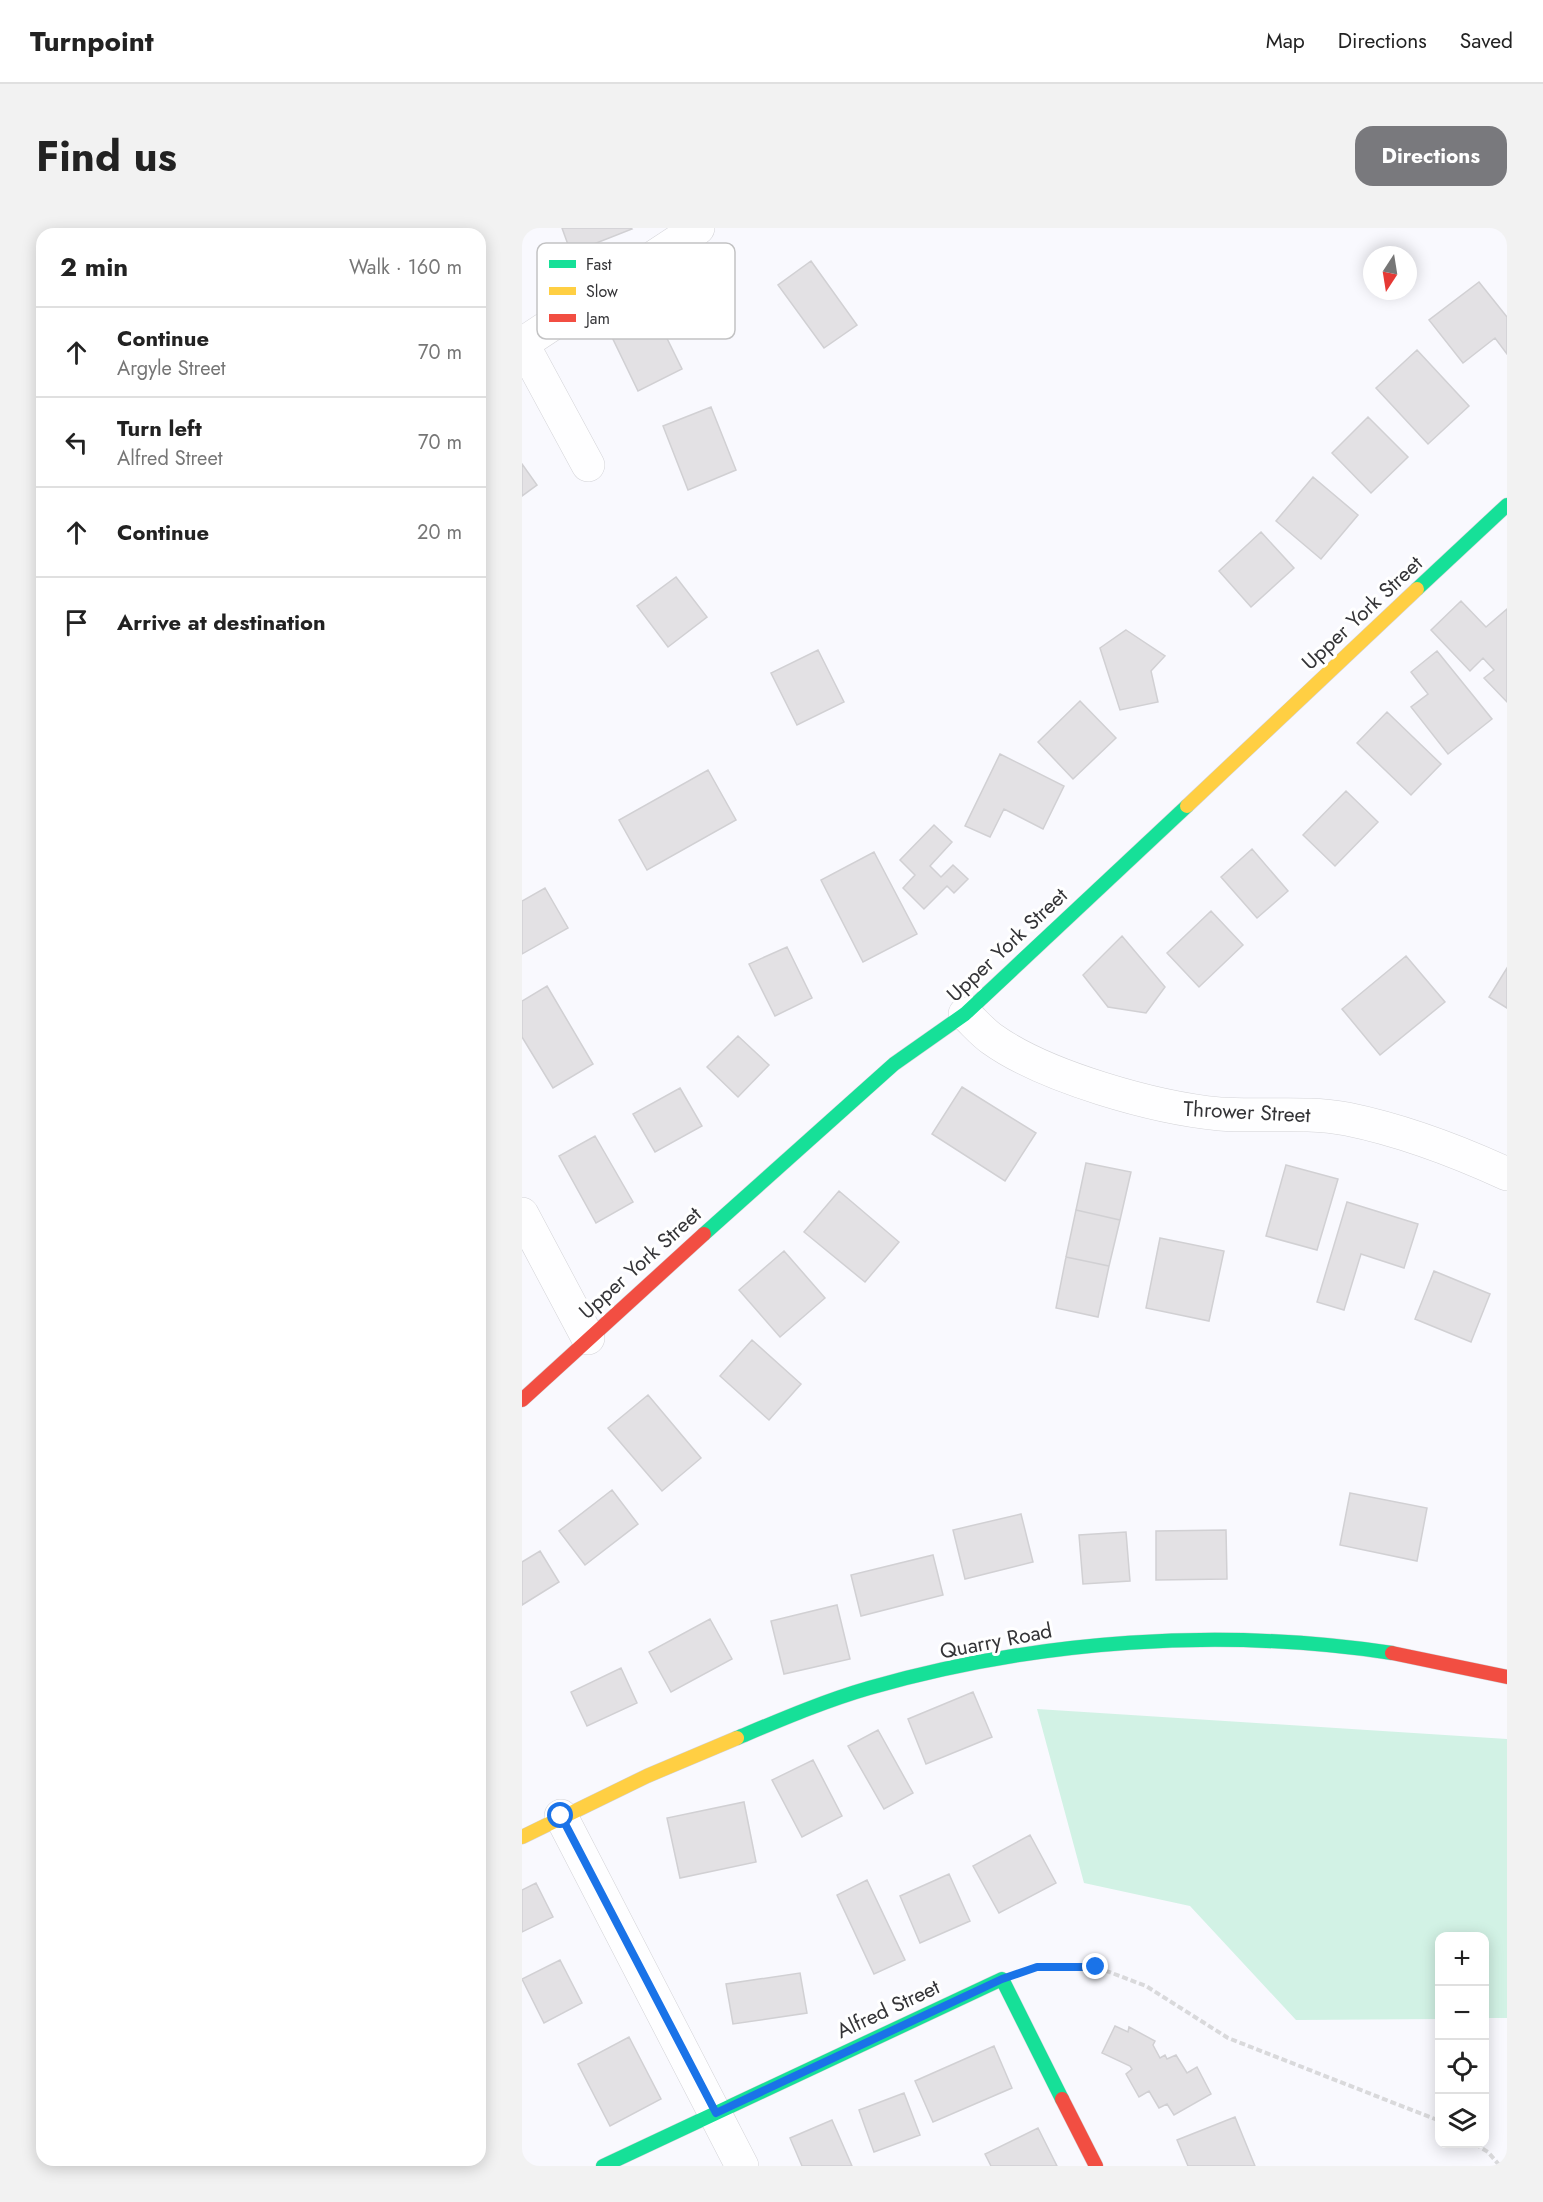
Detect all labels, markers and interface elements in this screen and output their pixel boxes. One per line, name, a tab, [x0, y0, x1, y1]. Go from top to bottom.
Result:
text: Turnpoint	[30, 21, 154, 62]
text: Map	[1266, 26, 1305, 56]
text: Directions	[1338, 26, 1427, 56]
text: Saved	[1460, 26, 1513, 56]
text: Find us	[36, 126, 177, 187]
button: Directions	[1355, 126, 1507, 186]
legend	[537, 243, 735, 339]
north arrow	[1363, 246, 1417, 300]
text: 2 min	[60, 248, 128, 286]
text: Walk · 160 m	[349, 253, 462, 282]
text: Fast	[586, 253, 612, 276]
text: Slow	[586, 280, 618, 303]
text: Jam	[584, 307, 610, 330]
text: Continue	[117, 322, 209, 354]
icon: ahead	[60, 336, 93, 369]
text: 70 m	[418, 338, 462, 367]
text: Argyle Street	[117, 354, 226, 383]
text: Turn left	[117, 412, 202, 444]
icon: left	[60, 426, 93, 459]
text: 70 m	[418, 428, 462, 457]
text: Alfred Street	[117, 444, 223, 473]
icon: ahead	[60, 516, 93, 549]
text: Continue	[117, 516, 209, 548]
text: 20 m	[417, 518, 462, 547]
street label: Upper York Street	[1295, 549, 1429, 677]
icon: arrive	[60, 606, 93, 639]
text: Arrive at destination	[117, 606, 326, 638]
street label: Upper York Street	[940, 881, 1074, 1009]
street label: Thrower Street	[1183, 1094, 1311, 1130]
street label: Upper York Street	[572, 1200, 708, 1326]
street label: Quarry Road	[937, 1615, 1055, 1667]
route start	[547, 1802, 573, 1828]
map controls	[1435, 1932, 1489, 2148]
button: +	[1435, 1932, 1489, 1986]
route end	[1082, 1953, 1108, 1979]
street label: Alfred Street	[831, 1972, 945, 2046]
button: −	[1435, 1986, 1489, 2040]
button: locate	[1435, 2040, 1489, 2094]
button: layers	[1435, 2094, 1489, 2148]

